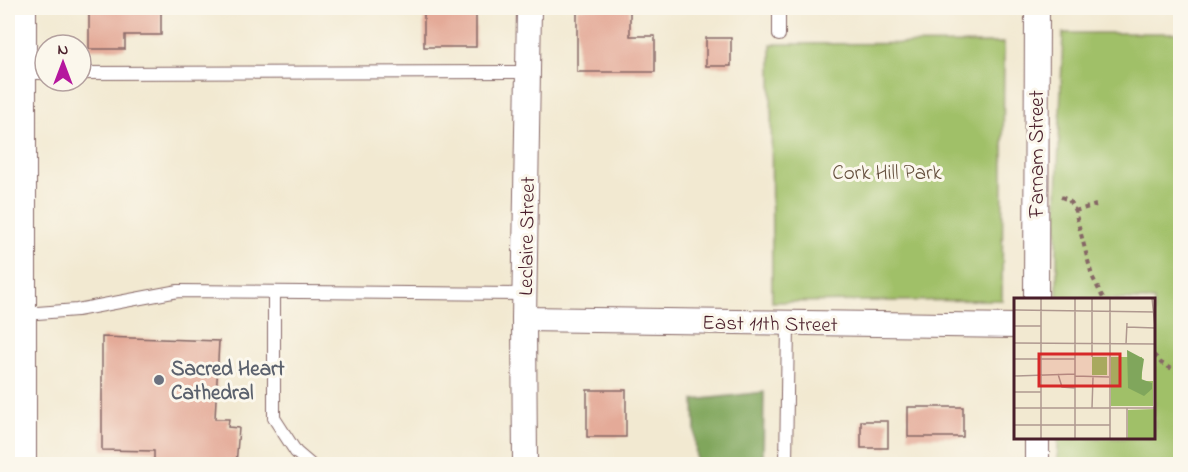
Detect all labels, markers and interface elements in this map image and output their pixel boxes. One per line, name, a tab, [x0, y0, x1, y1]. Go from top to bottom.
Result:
north arrow	[33, 33, 93, 93]
text: N	[58, 38, 69, 62]
street label: Farnam Street	[1023, 90, 1053, 219]
park label: Cork Hill Park	[832, 159, 943, 189]
street label: Leclaire Street	[512, 176, 544, 296]
inset map	[1014, 298, 1155, 439]
street label: East 11th Street	[702, 309, 838, 341]
place label: Sacred Heart Cathedral	[171, 355, 286, 409]
marker: Sacred Heart Cathedral	[152, 373, 166, 387]

